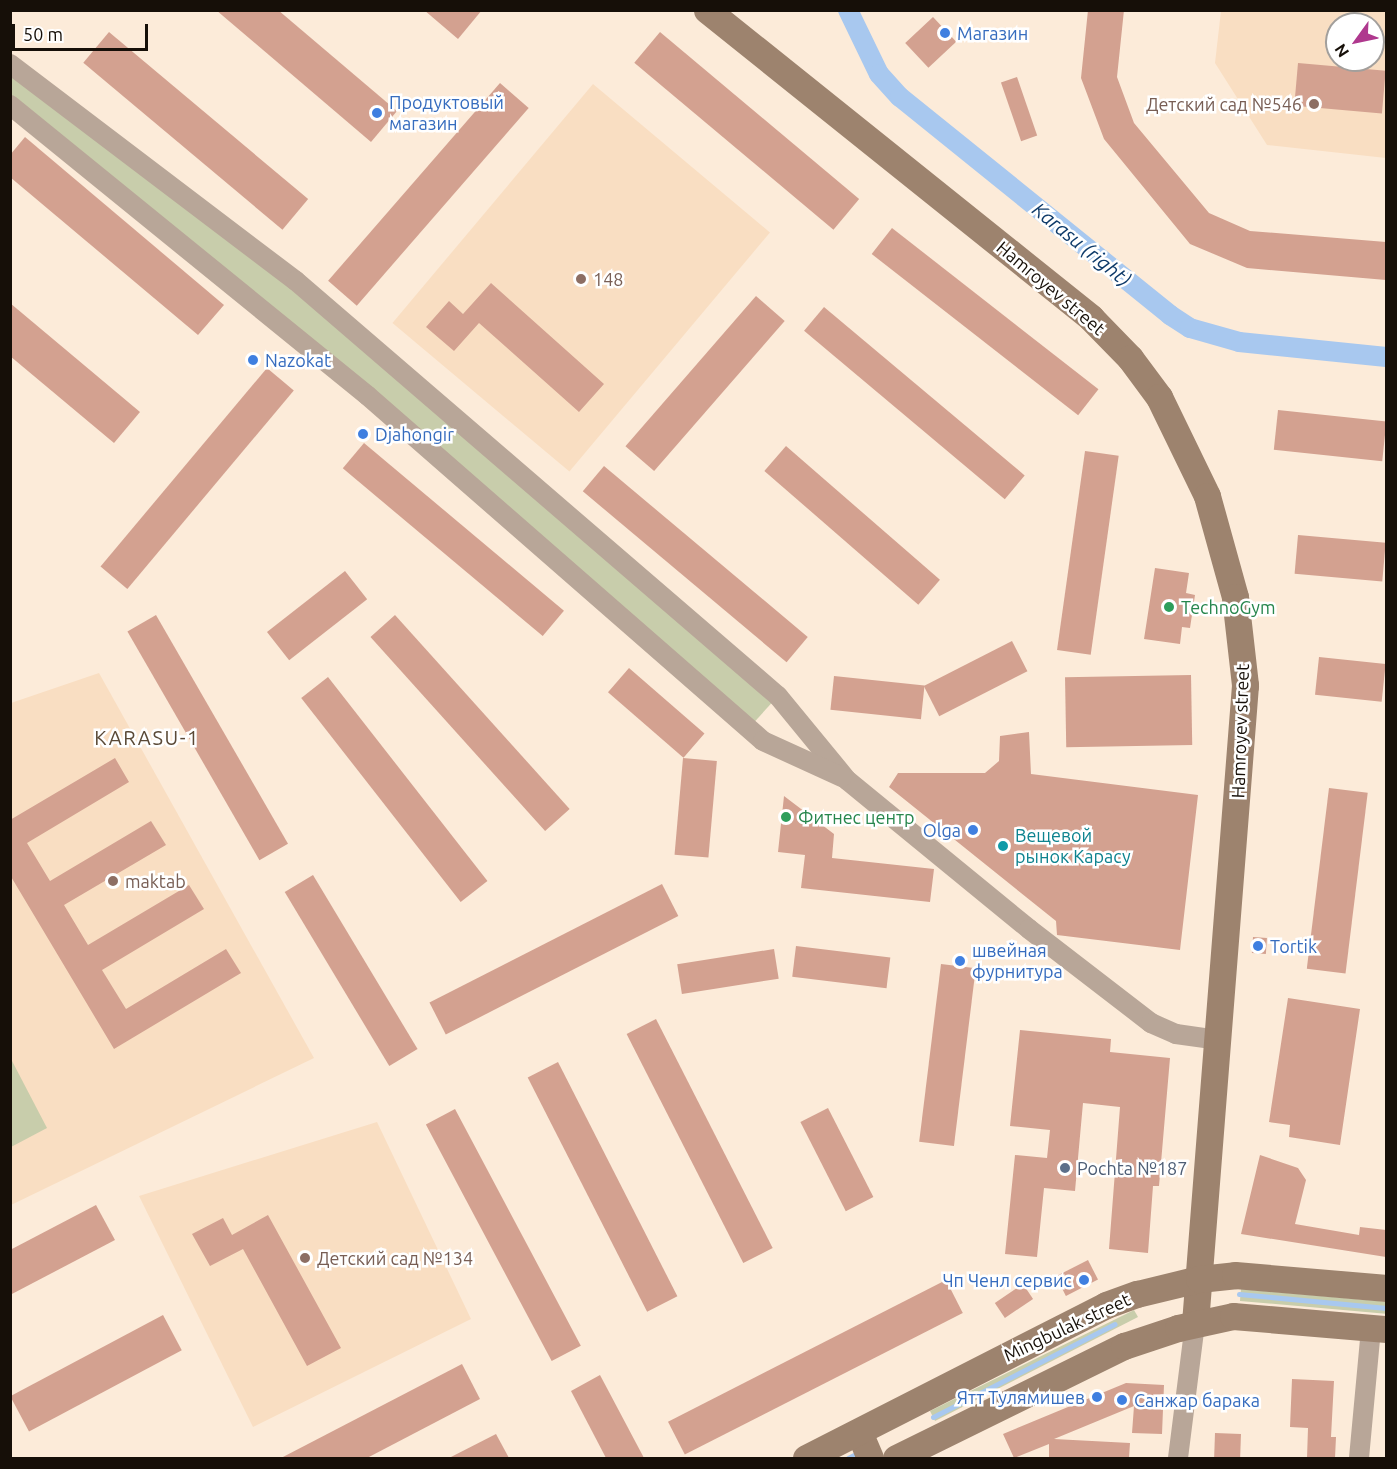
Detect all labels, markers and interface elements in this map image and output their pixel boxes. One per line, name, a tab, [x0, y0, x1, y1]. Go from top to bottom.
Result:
scale bar	[15, 12, 152, 50]
north arrow	[1325, 12, 1385, 72]
place label: Магазин	[957, 22, 1028, 44]
text: 50 m	[23, 24, 63, 44]
marker: Магазин	[938, 26, 952, 40]
text: N	[1331, 41, 1352, 61]
place label: Продуктовый магазин	[389, 92, 504, 134]
place label: Детский сад №546	[1146, 93, 1302, 115]
marker: Детский сад №546	[1307, 97, 1321, 111]
marker: Продуктовый магазин	[370, 106, 384, 120]
water label: Karasu (right)	[1028, 197, 1136, 291]
street label: Hamroyev street	[992, 236, 1110, 340]
place label: 148	[593, 268, 623, 290]
marker: 148	[574, 272, 588, 286]
place label: Nazokat	[265, 349, 331, 371]
marker: Nazokat	[246, 353, 260, 367]
place label: Djahongir	[375, 423, 454, 445]
marker: Djahongir	[356, 427, 370, 441]
place label: TechnoGym	[1181, 596, 1276, 618]
marker: TechnoGym	[1162, 600, 1176, 614]
street label: Hamroyev street	[1227, 663, 1253, 799]
district label: KARASU-1	[94, 725, 200, 749]
place label: Фитнес центр	[798, 806, 915, 828]
marker: Фитнес центр	[779, 810, 793, 824]
place label: Olga	[923, 819, 961, 841]
marker: Olga	[966, 823, 980, 837]
place label: Вещевой рынок Карасу	[1015, 825, 1131, 868]
marker: Вещевой рынок Карасу	[996, 839, 1010, 853]
place label: maktab	[125, 870, 186, 892]
marker: maktab	[106, 874, 120, 888]
place label: Tortik	[1270, 935, 1317, 957]
marker: Tortik	[1251, 939, 1265, 953]
place label: швейная фурнитура	[972, 940, 1063, 982]
marker: швейная фурнитура	[953, 954, 967, 968]
place label: Pochta №187	[1077, 1157, 1187, 1179]
marker: Pochta №187	[1058, 1161, 1072, 1175]
place label: Детский сад №134	[317, 1247, 473, 1269]
marker: Детский сад №134	[298, 1251, 312, 1265]
place label: Чп Ченл сервис	[942, 1269, 1072, 1291]
marker: Чп Ченл сервис	[1077, 1273, 1091, 1287]
street label: Mingbulak street	[1000, 1288, 1134, 1366]
place label: Ятт Тулямишев	[957, 1386, 1085, 1408]
place label: Санжар барака	[1134, 1389, 1260, 1411]
marker: Ятт Тулямишев	[1090, 1390, 1104, 1404]
marker: Санжар барака	[1115, 1393, 1129, 1407]

